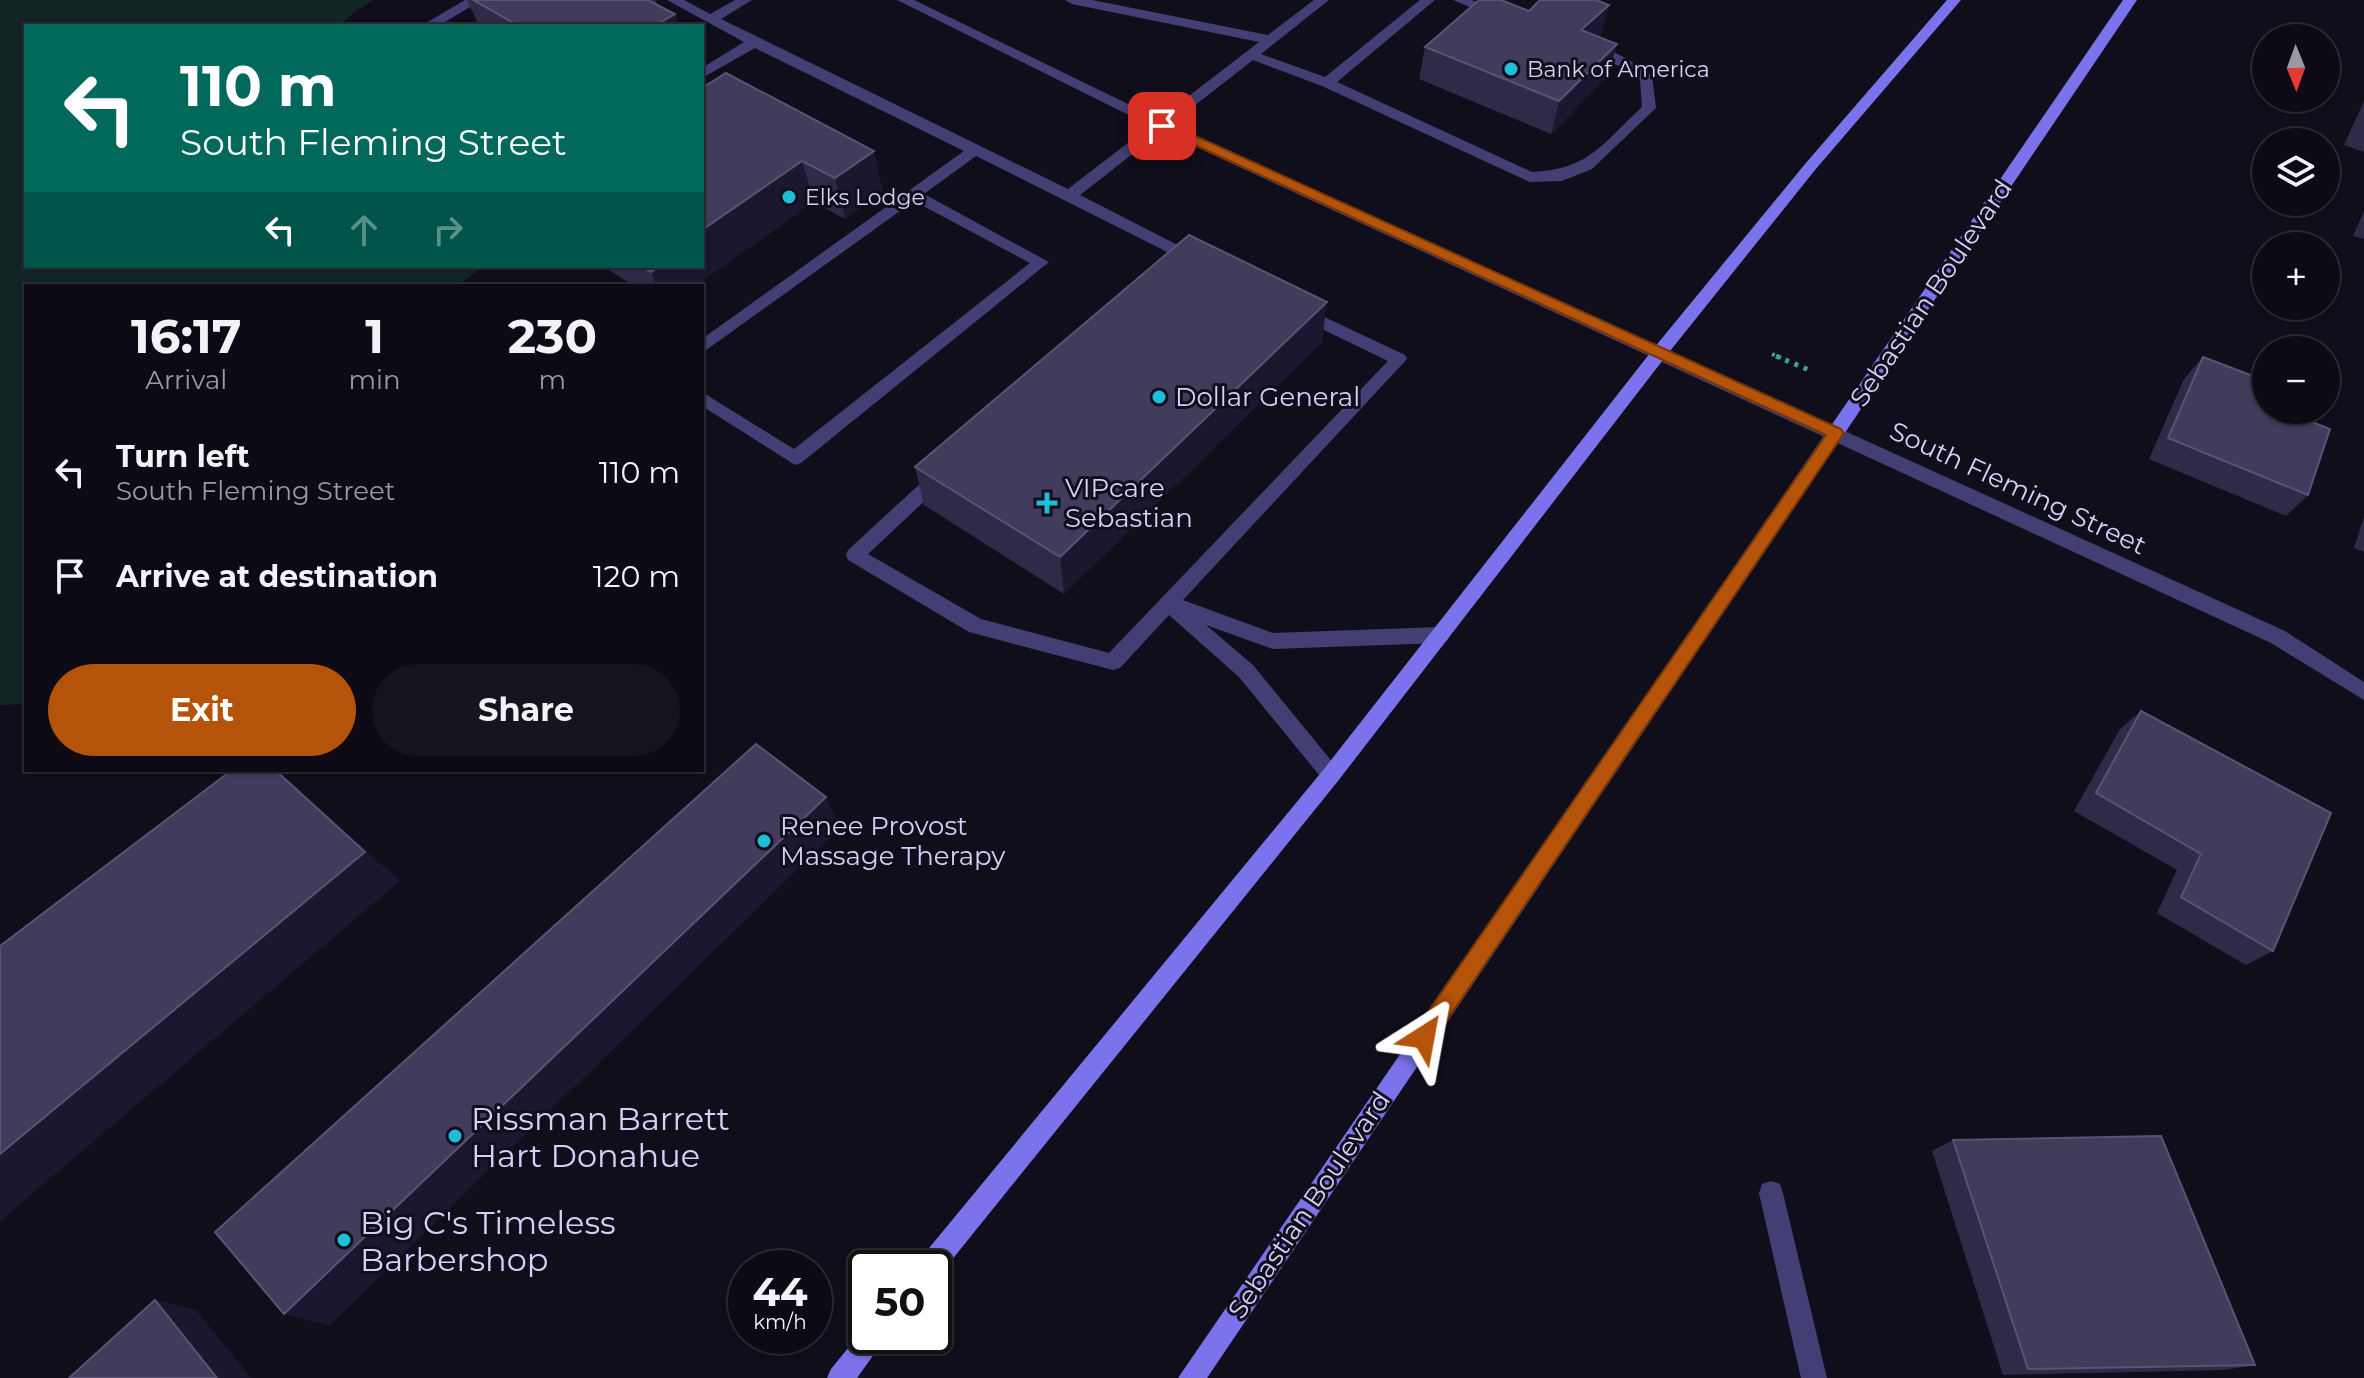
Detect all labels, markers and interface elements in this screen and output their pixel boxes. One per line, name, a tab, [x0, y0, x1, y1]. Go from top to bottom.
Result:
north arrow	[2252, 24, 2340, 112]
map controls	[2252, 24, 2340, 424]
text: 110 m	[180, 52, 337, 120]
icon: left	[48, 56, 152, 160]
place label: Bank of America	[1527, 56, 1710, 83]
marker: Bank of America	[1502, 60, 1520, 78]
pin	[1128, 92, 1196, 160]
icon: arrive	[1140, 104, 1184, 148]
text: South Fleming Street	[180, 120, 567, 164]
button: layers	[2252, 128, 2340, 216]
street label: Sebastian Boulevard	[1843, 173, 2019, 413]
place label: Elks Lodge	[805, 184, 925, 211]
marker: Elks Lodge	[780, 188, 798, 206]
icon: left	[258, 208, 302, 252]
icon: ahead	[342, 208, 386, 252]
icon: right	[426, 208, 470, 252]
button: +	[2252, 232, 2340, 320]
text: 16:17	[131, 307, 242, 365]
text: 1	[365, 307, 384, 365]
text: 230	[508, 307, 597, 365]
button: −	[2252, 336, 2340, 424]
text: Arrival	[145, 364, 227, 396]
text: min	[349, 364, 401, 396]
text: m	[539, 364, 566, 396]
place label: Dollar General	[1175, 381, 1360, 413]
marker: Dollar General	[1150, 388, 1168, 406]
street label: South Fleming Street	[1885, 414, 2151, 562]
text: Turn left	[116, 438, 249, 475]
icon: left	[48, 450, 92, 494]
text: 110 m	[599, 454, 680, 491]
place label: VIPcare Sebastian	[1065, 472, 1193, 534]
text: South Fleming Street	[116, 475, 395, 507]
marker: VIPcare Sebastian	[1036, 492, 1058, 514]
icon: arrive	[48, 554, 92, 598]
text: Arrive at destination	[116, 558, 438, 595]
text: 120 m	[593, 558, 680, 595]
button: Exit	[48, 664, 356, 756]
button: Share	[372, 664, 680, 756]
place label: Renee Provost Massage Therapy	[780, 810, 1006, 872]
marker: Renee Provost Massage Therapy	[755, 832, 773, 850]
position arrow	[1382, 995, 1466, 1079]
street label: Sebastian Boulevard	[1221, 1085, 1397, 1325]
place label: Rissman Barrett Hart Donahue	[471, 1099, 730, 1175]
marker: Rissman Barrett Hart Donahue	[446, 1127, 464, 1145]
place label: Big C's Timeless Barbershop	[360, 1203, 616, 1279]
marker: Big C's Timeless Barbershop	[335, 1231, 353, 1249]
speed limit sign: 50	[848, 1250, 952, 1354]
text: 44	[752, 1267, 808, 1316]
text: km/h	[753, 1310, 807, 1334]

